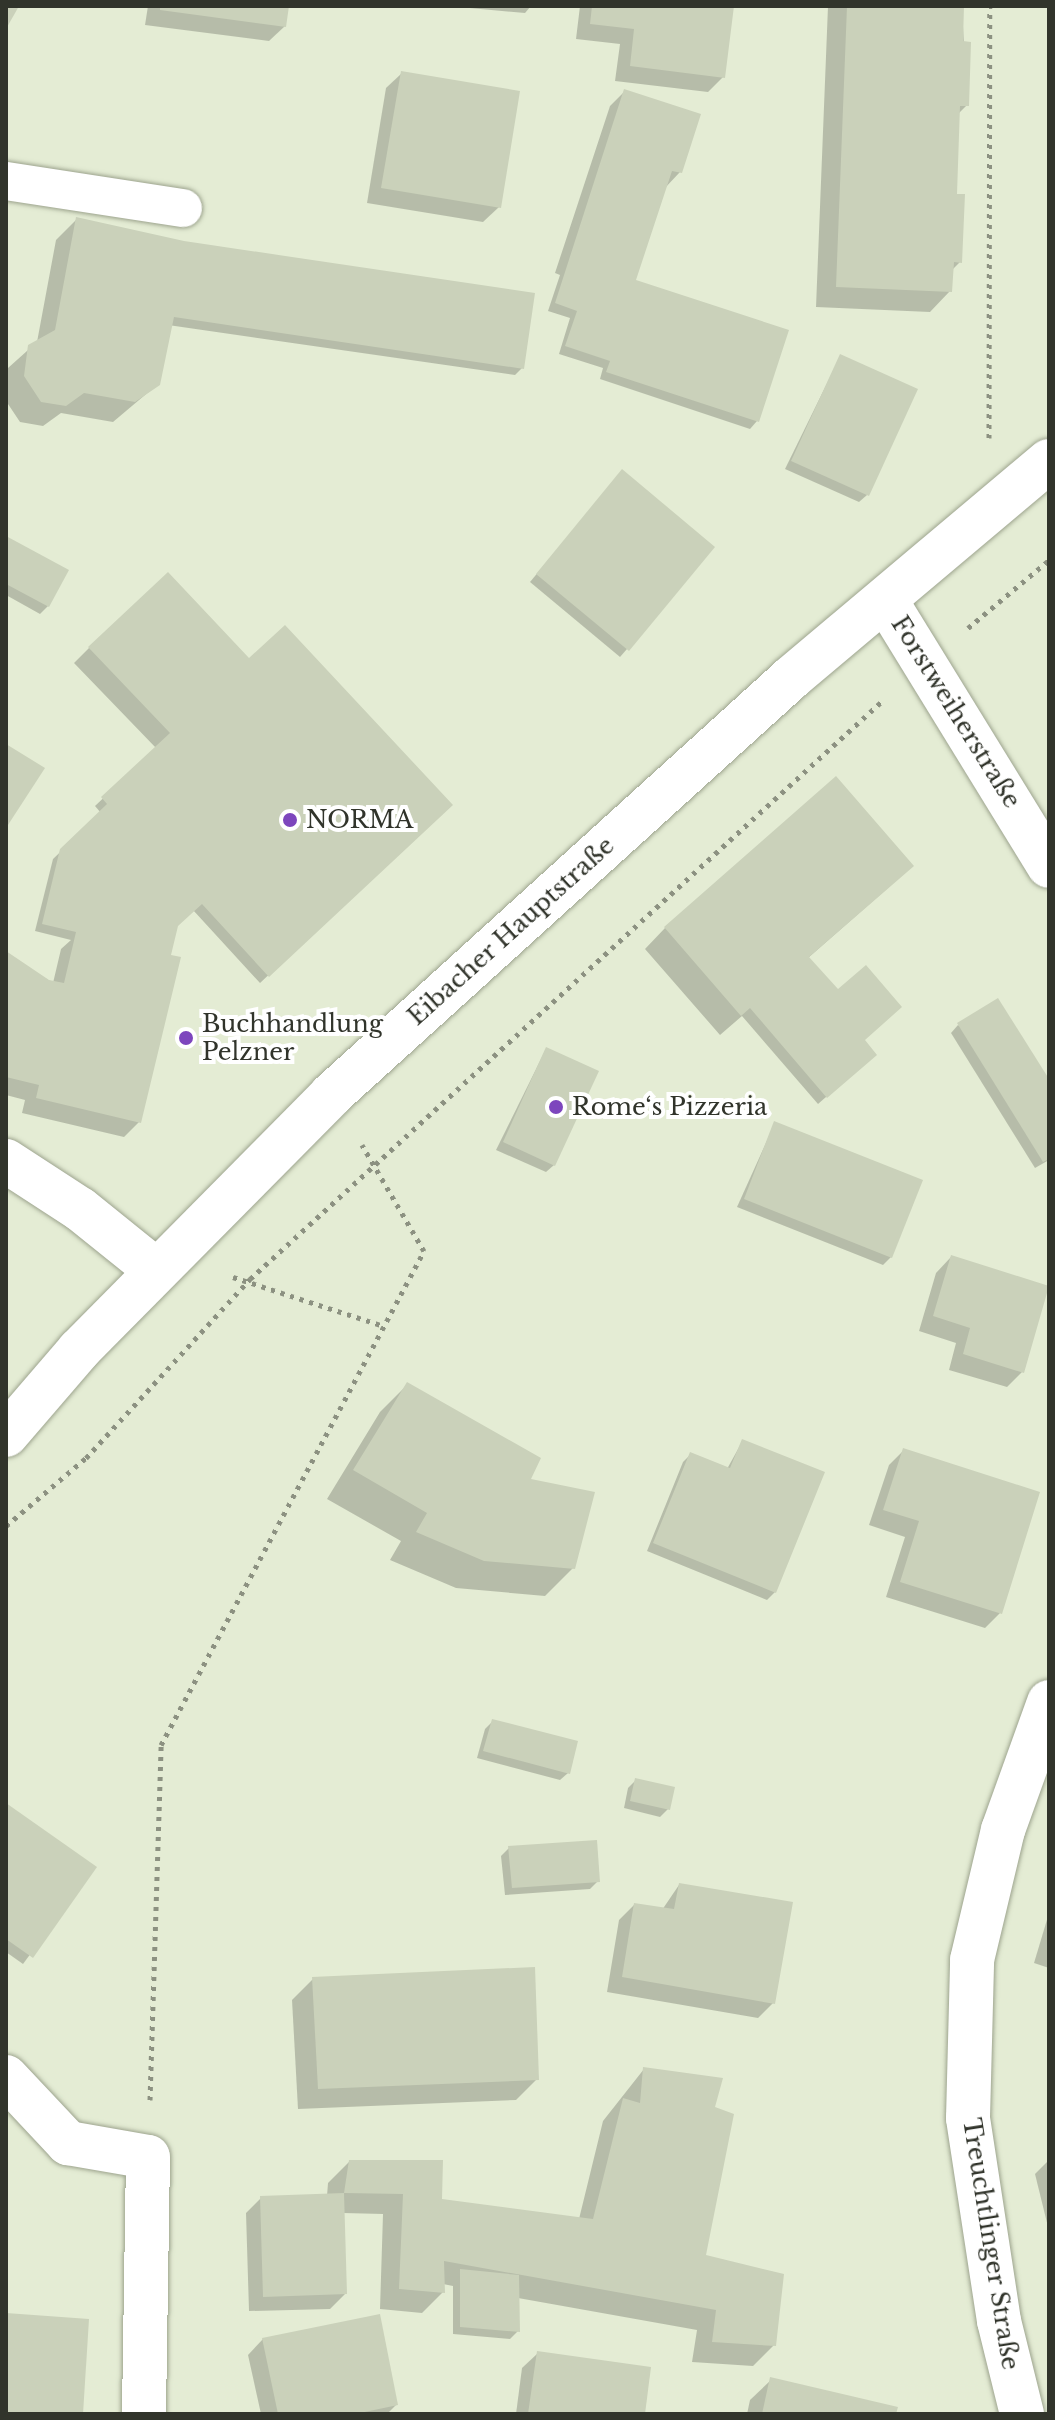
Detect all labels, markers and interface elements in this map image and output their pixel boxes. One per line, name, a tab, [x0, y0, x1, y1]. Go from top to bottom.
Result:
street label: Forstweiherstraße	[885, 611, 1027, 813]
place label: NORMA	[306, 806, 413, 834]
marker: NORMA	[281, 811, 299, 829]
street label: Eibacher Hauptstraße	[402, 831, 620, 1031]
place label: Buchhandlung Pelzner	[202, 1010, 383, 1066]
marker: Buchhandlung Pelzner	[177, 1029, 195, 1047]
place label: Rome‘s Pizzeria	[572, 1093, 767, 1121]
marker: Rome‘s Pizzeria	[547, 1098, 565, 1116]
street label: Treuchtlinger Straße	[957, 2116, 1025, 2372]

